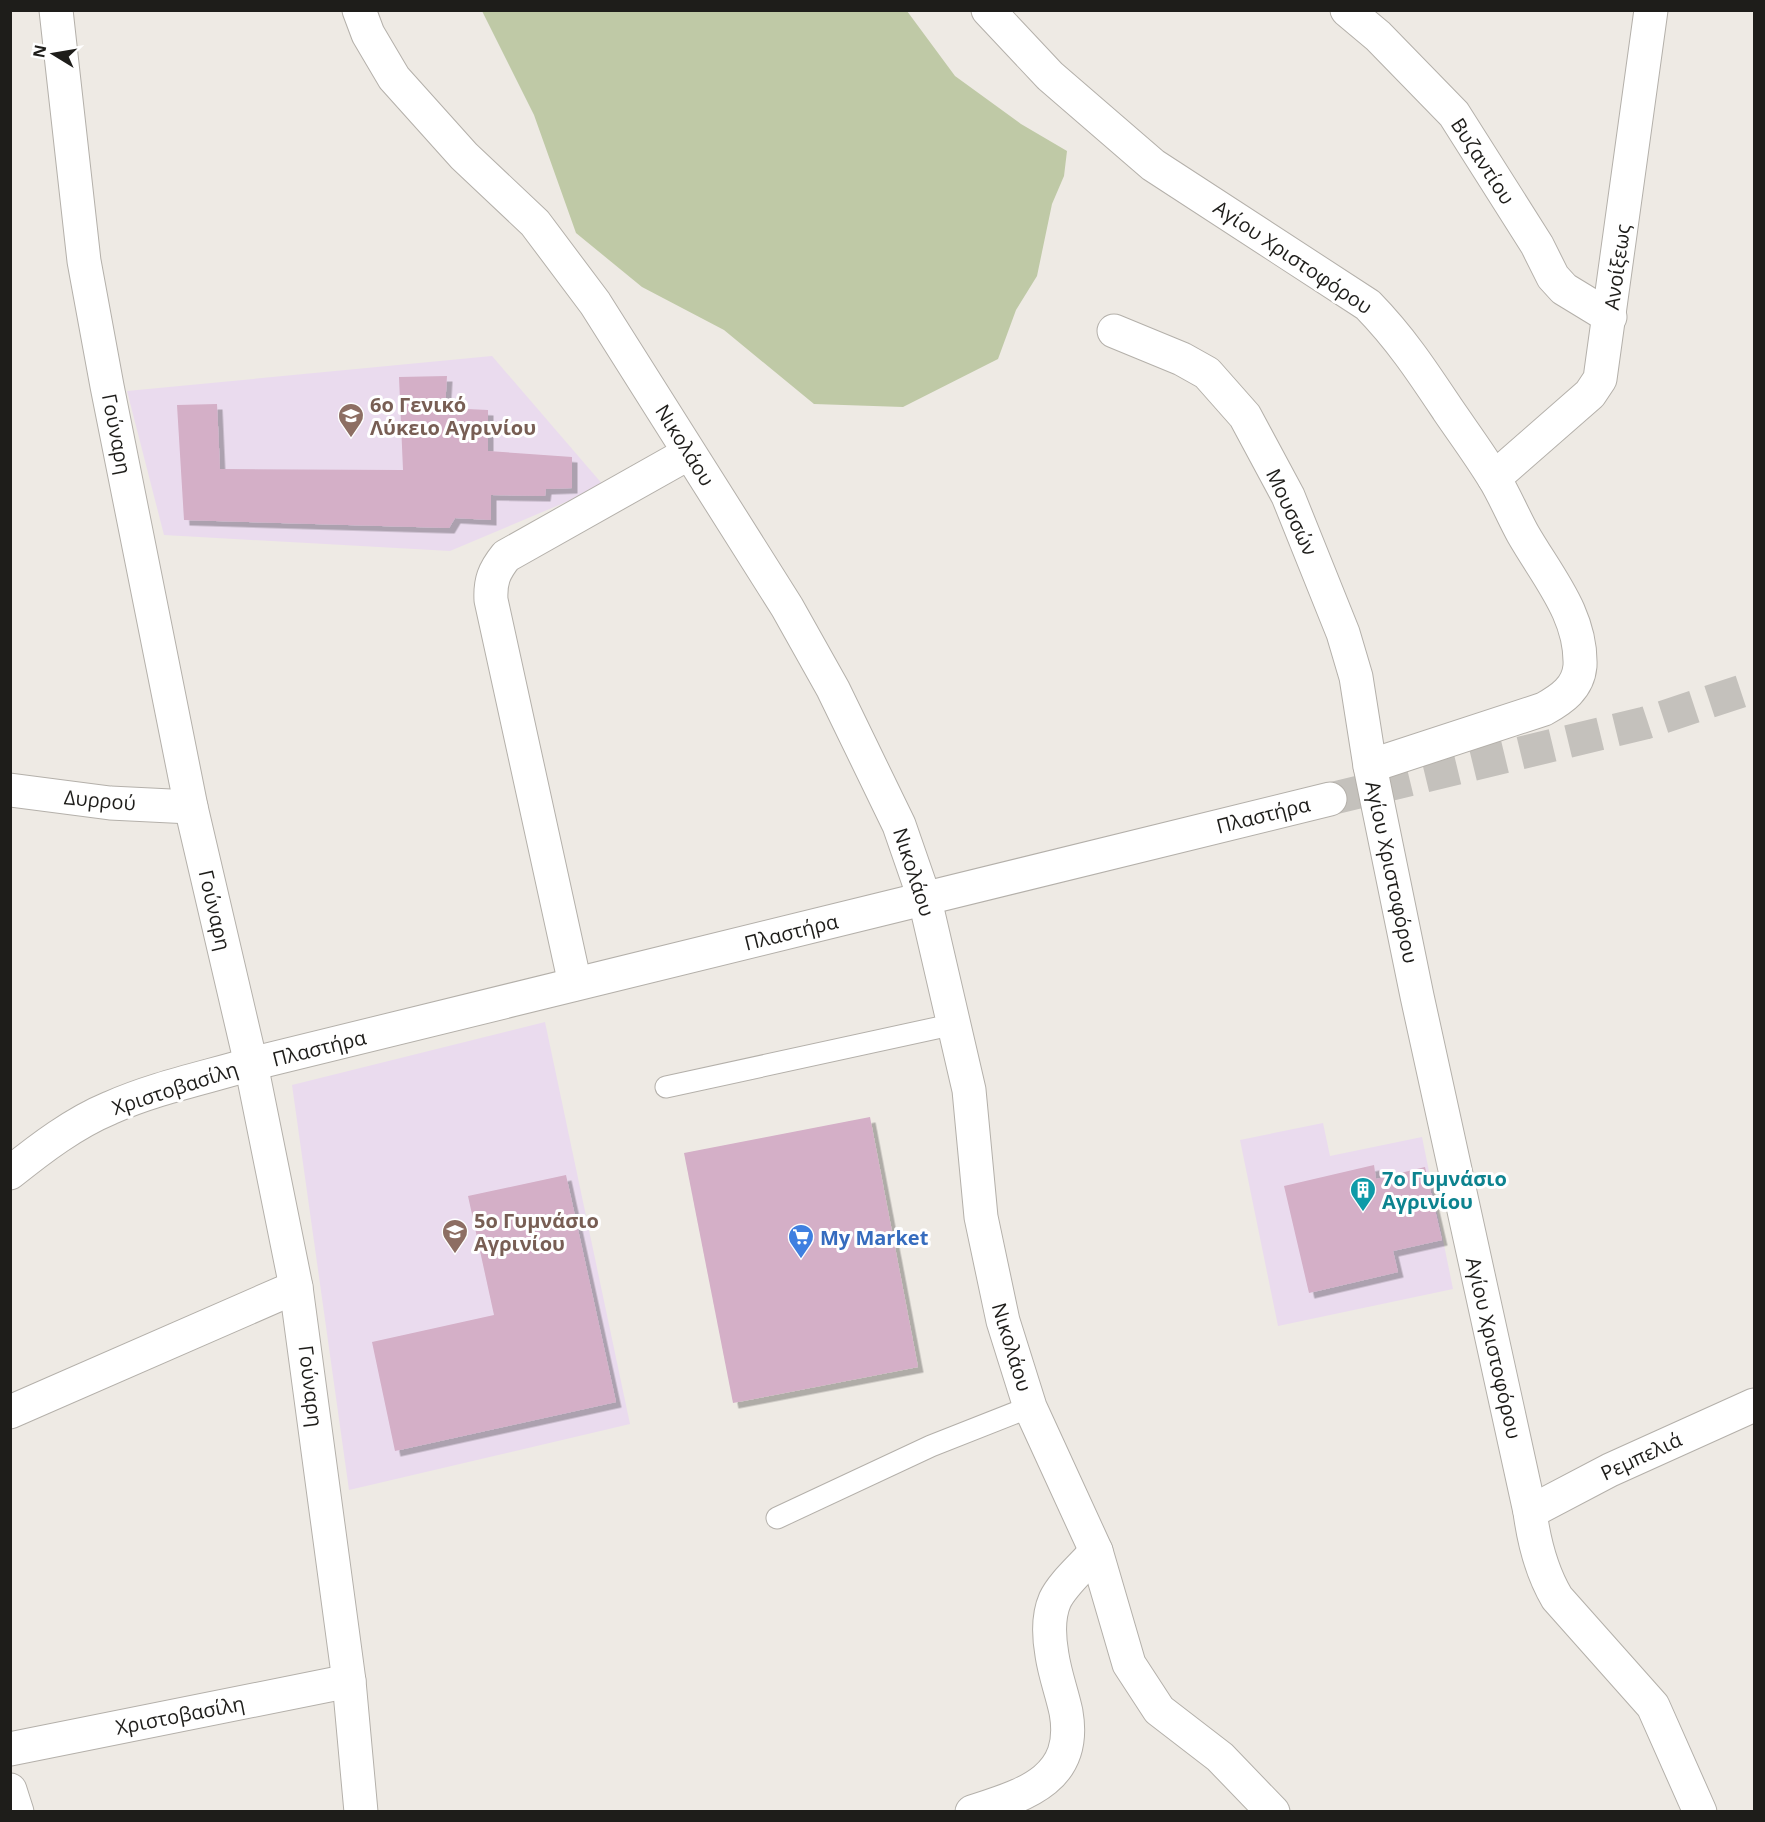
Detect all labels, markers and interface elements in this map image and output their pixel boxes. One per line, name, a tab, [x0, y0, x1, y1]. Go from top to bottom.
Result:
north arrow	[24, 24, 84, 84]
text: N	[27, 43, 51, 60]
street label: Βυζαντίου	[1445, 112, 1521, 210]
street label: Αγίου Χριστοφόρου	[1208, 194, 1378, 320]
street label: Ανοίξεως	[1598, 222, 1636, 312]
street label: Γούναρη	[96, 391, 138, 477]
place label: 6ο Γενικό Λύκειο Αγρινίου	[370, 391, 536, 441]
street label: Νικολάου	[649, 399, 721, 491]
school or university icon: 6ο Γενικό Λύκειο Αγρινίου	[336, 401, 366, 439]
street label: Μουσσών	[1260, 464, 1324, 560]
street label: Αγίου Χριστοφόρου	[1359, 778, 1425, 966]
street label: Δυρρού	[63, 783, 137, 817]
street label: Πλαστήρα	[1213, 790, 1313, 840]
street label: Νικολάου	[887, 824, 941, 920]
street label: Γούναρη	[193, 867, 237, 953]
street label: Πλαστήρα	[741, 907, 841, 957]
street label: Πλαστήρα	[269, 1023, 369, 1073]
street label: Χριστοβασίλη	[109, 1055, 241, 1121]
place label: 7ο Γυμνάσιο Αγρινίου	[1382, 1165, 1507, 1215]
building icon: 7ο Γυμνάσιο Αγρινίου	[1348, 1175, 1378, 1213]
place label: 5ο Γυμνάσιο Αγρινίου	[474, 1207, 599, 1257]
school or university icon: 5ο Γυμνάσιο Αγρινίου	[440, 1217, 470, 1255]
supermarket icon: My Market	[786, 1222, 816, 1260]
place label: My Market	[820, 1224, 929, 1251]
street label: Αγίου Χριστοφόρου	[1460, 1254, 1528, 1442]
street label: Νικολάου	[986, 1299, 1038, 1395]
street label: Γούναρη	[293, 1344, 329, 1428]
street label: Ρεμπελιά	[1596, 1426, 1686, 1486]
street label: Χριστοβασίλη	[113, 1689, 247, 1741]

